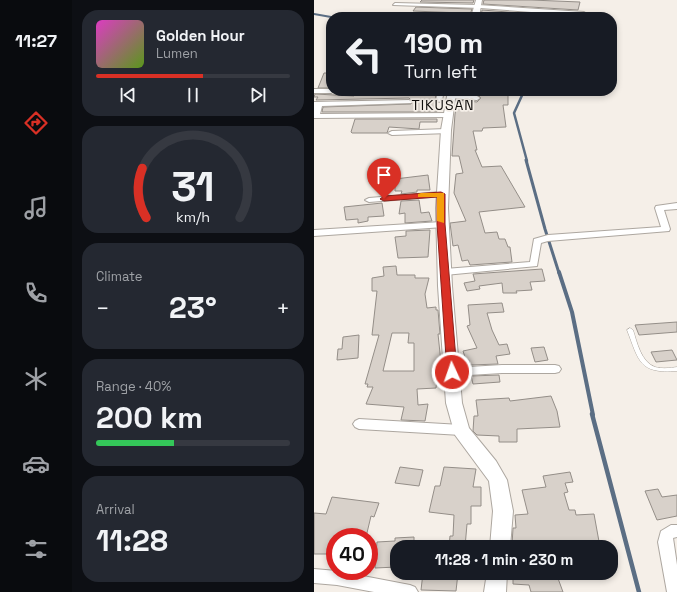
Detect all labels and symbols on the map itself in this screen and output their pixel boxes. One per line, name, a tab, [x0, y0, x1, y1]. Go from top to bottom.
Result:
district label: TIKUSAN	[411, 96, 475, 114]
pin	[367, 158, 401, 199]
position arrow	[431, 351, 473, 393]
speed limit sign: 40	[326, 528, 378, 580]

